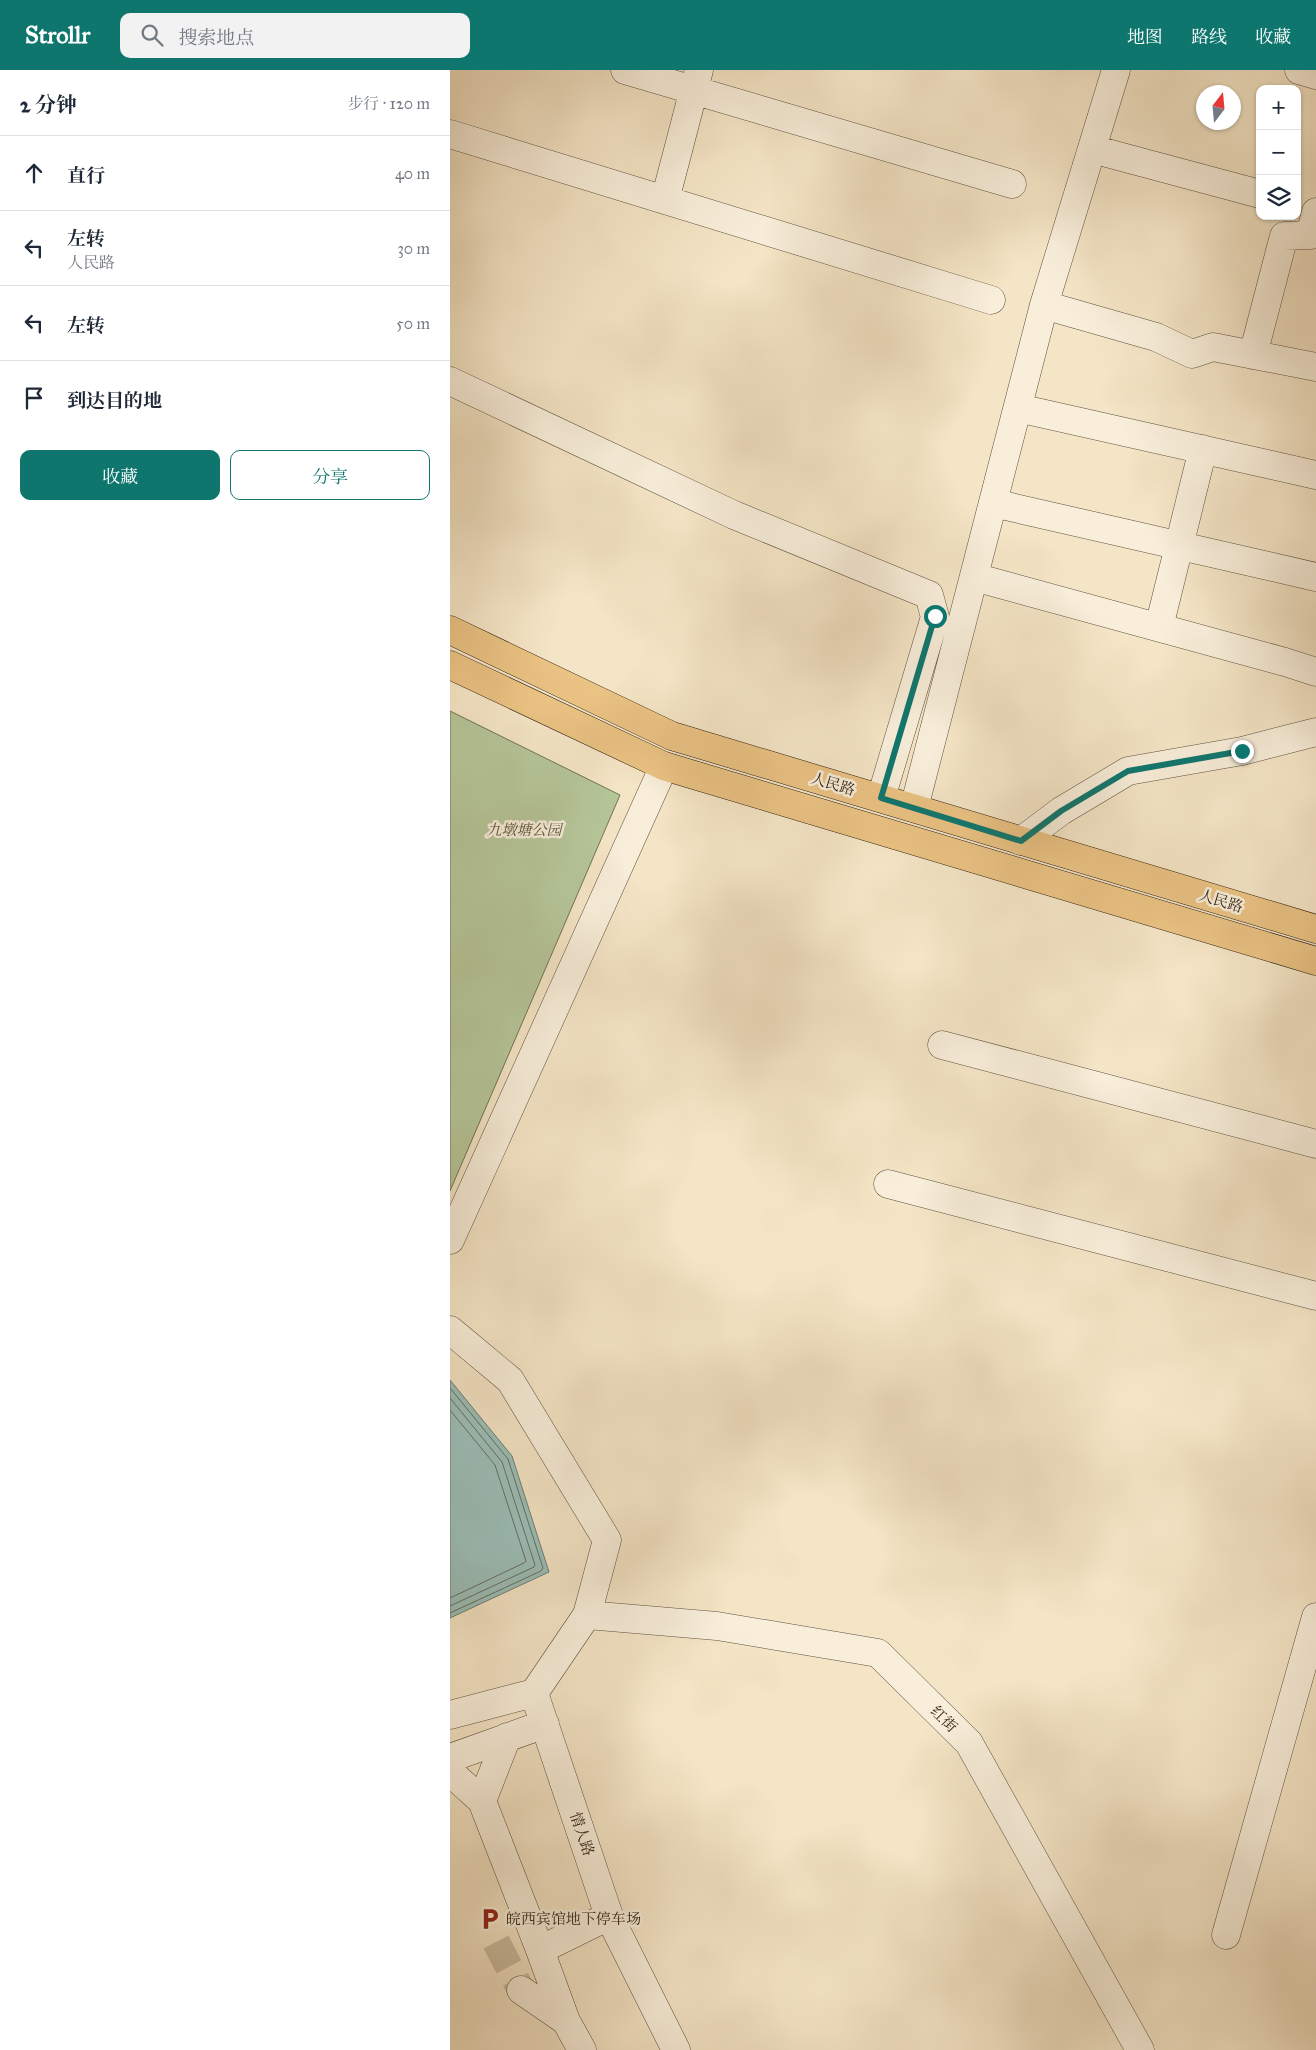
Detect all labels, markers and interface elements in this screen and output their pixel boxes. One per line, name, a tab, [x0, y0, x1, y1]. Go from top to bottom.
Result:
search box	[120, 13, 470, 58]
text: Strollr	[25, 20, 90, 50]
icon: search	[138, 21, 166, 49]
text: 搜索地点	[178, 26, 254, 49]
text: 地图	[1127, 26, 1163, 48]
text: 路线	[1191, 26, 1227, 48]
text: 收藏	[1255, 26, 1291, 48]
north arrow	[1196, 85, 1241, 130]
map controls	[1256, 85, 1301, 220]
button: +	[1256, 85, 1301, 130]
text: 2 分钟	[20, 92, 77, 118]
text: 步行 · 120 m	[347, 94, 430, 113]
button: −	[1256, 130, 1301, 175]
icon: ahead	[20, 159, 48, 187]
text: 直行	[67, 164, 105, 187]
text: 40 m	[395, 164, 430, 183]
button: layers	[1256, 175, 1301, 220]
text: 左转	[67, 227, 105, 250]
icon: left	[20, 234, 48, 262]
text: 30 m	[397, 239, 430, 258]
text: 人民路	[67, 253, 115, 272]
icon: left	[20, 309, 48, 337]
text: 左转	[67, 314, 105, 337]
text: 50 m	[396, 314, 430, 333]
icon: arrive	[20, 384, 48, 412]
text: 到达目的地	[67, 389, 162, 412]
button: 收藏	[20, 450, 220, 500]
button: 分享	[230, 450, 430, 500]
route start	[924, 605, 947, 628]
route end	[1231, 740, 1254, 763]
street label: 人民路	[809, 769, 857, 799]
park label: 九墩塘公园	[486, 821, 563, 839]
street label: 人民路	[1197, 886, 1245, 916]
street label: 红街	[927, 1702, 961, 1736]
street label: 情人路	[566, 1810, 598, 1858]
parking icon: 皖西宾馆地下停车场	[477, 1906, 503, 1932]
place label: 皖西宾馆地下停车场	[506, 1910, 641, 1928]

